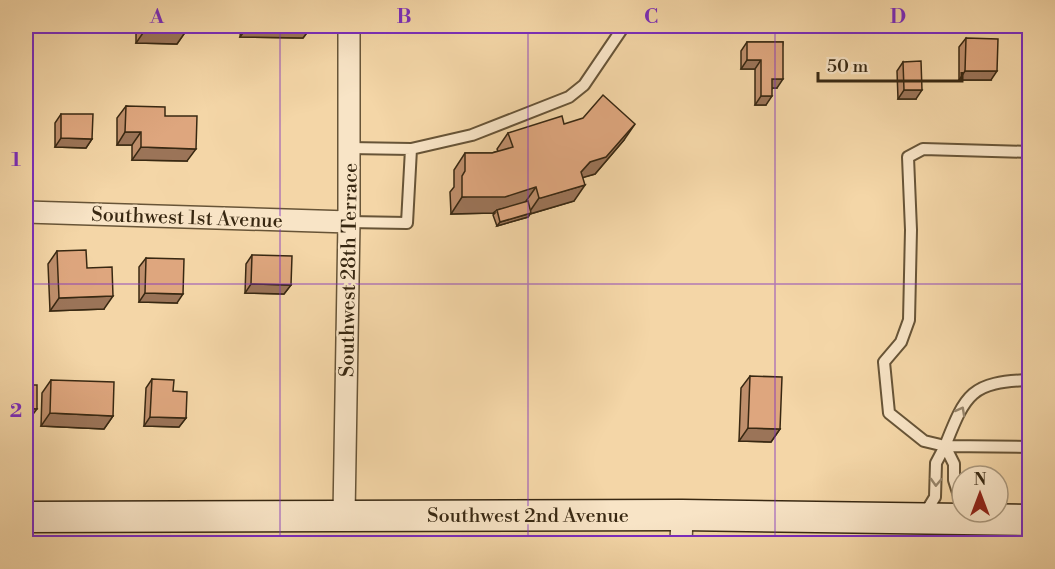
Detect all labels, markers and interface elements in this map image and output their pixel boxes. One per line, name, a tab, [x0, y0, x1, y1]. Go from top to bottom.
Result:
text: A	[149, 5, 165, 30]
text: B	[396, 5, 412, 30]
text: C	[644, 5, 658, 30]
text: D	[890, 5, 906, 30]
scale bar	[818, 45, 962, 83]
text: 50 m	[827, 55, 869, 78]
text: 1	[11, 148, 21, 173]
street label: Southwest 28th Terrace	[335, 163, 364, 377]
street label: Southwest 1st Avenue	[91, 203, 283, 234]
text: 2	[10, 399, 22, 424]
one-way arrow	[954, 407, 965, 417]
north arrow	[950, 464, 1010, 524]
text: N	[974, 470, 987, 490]
one-way arrow	[929, 477, 942, 486]
street label: Southwest 2nd Avenue	[427, 504, 629, 529]

